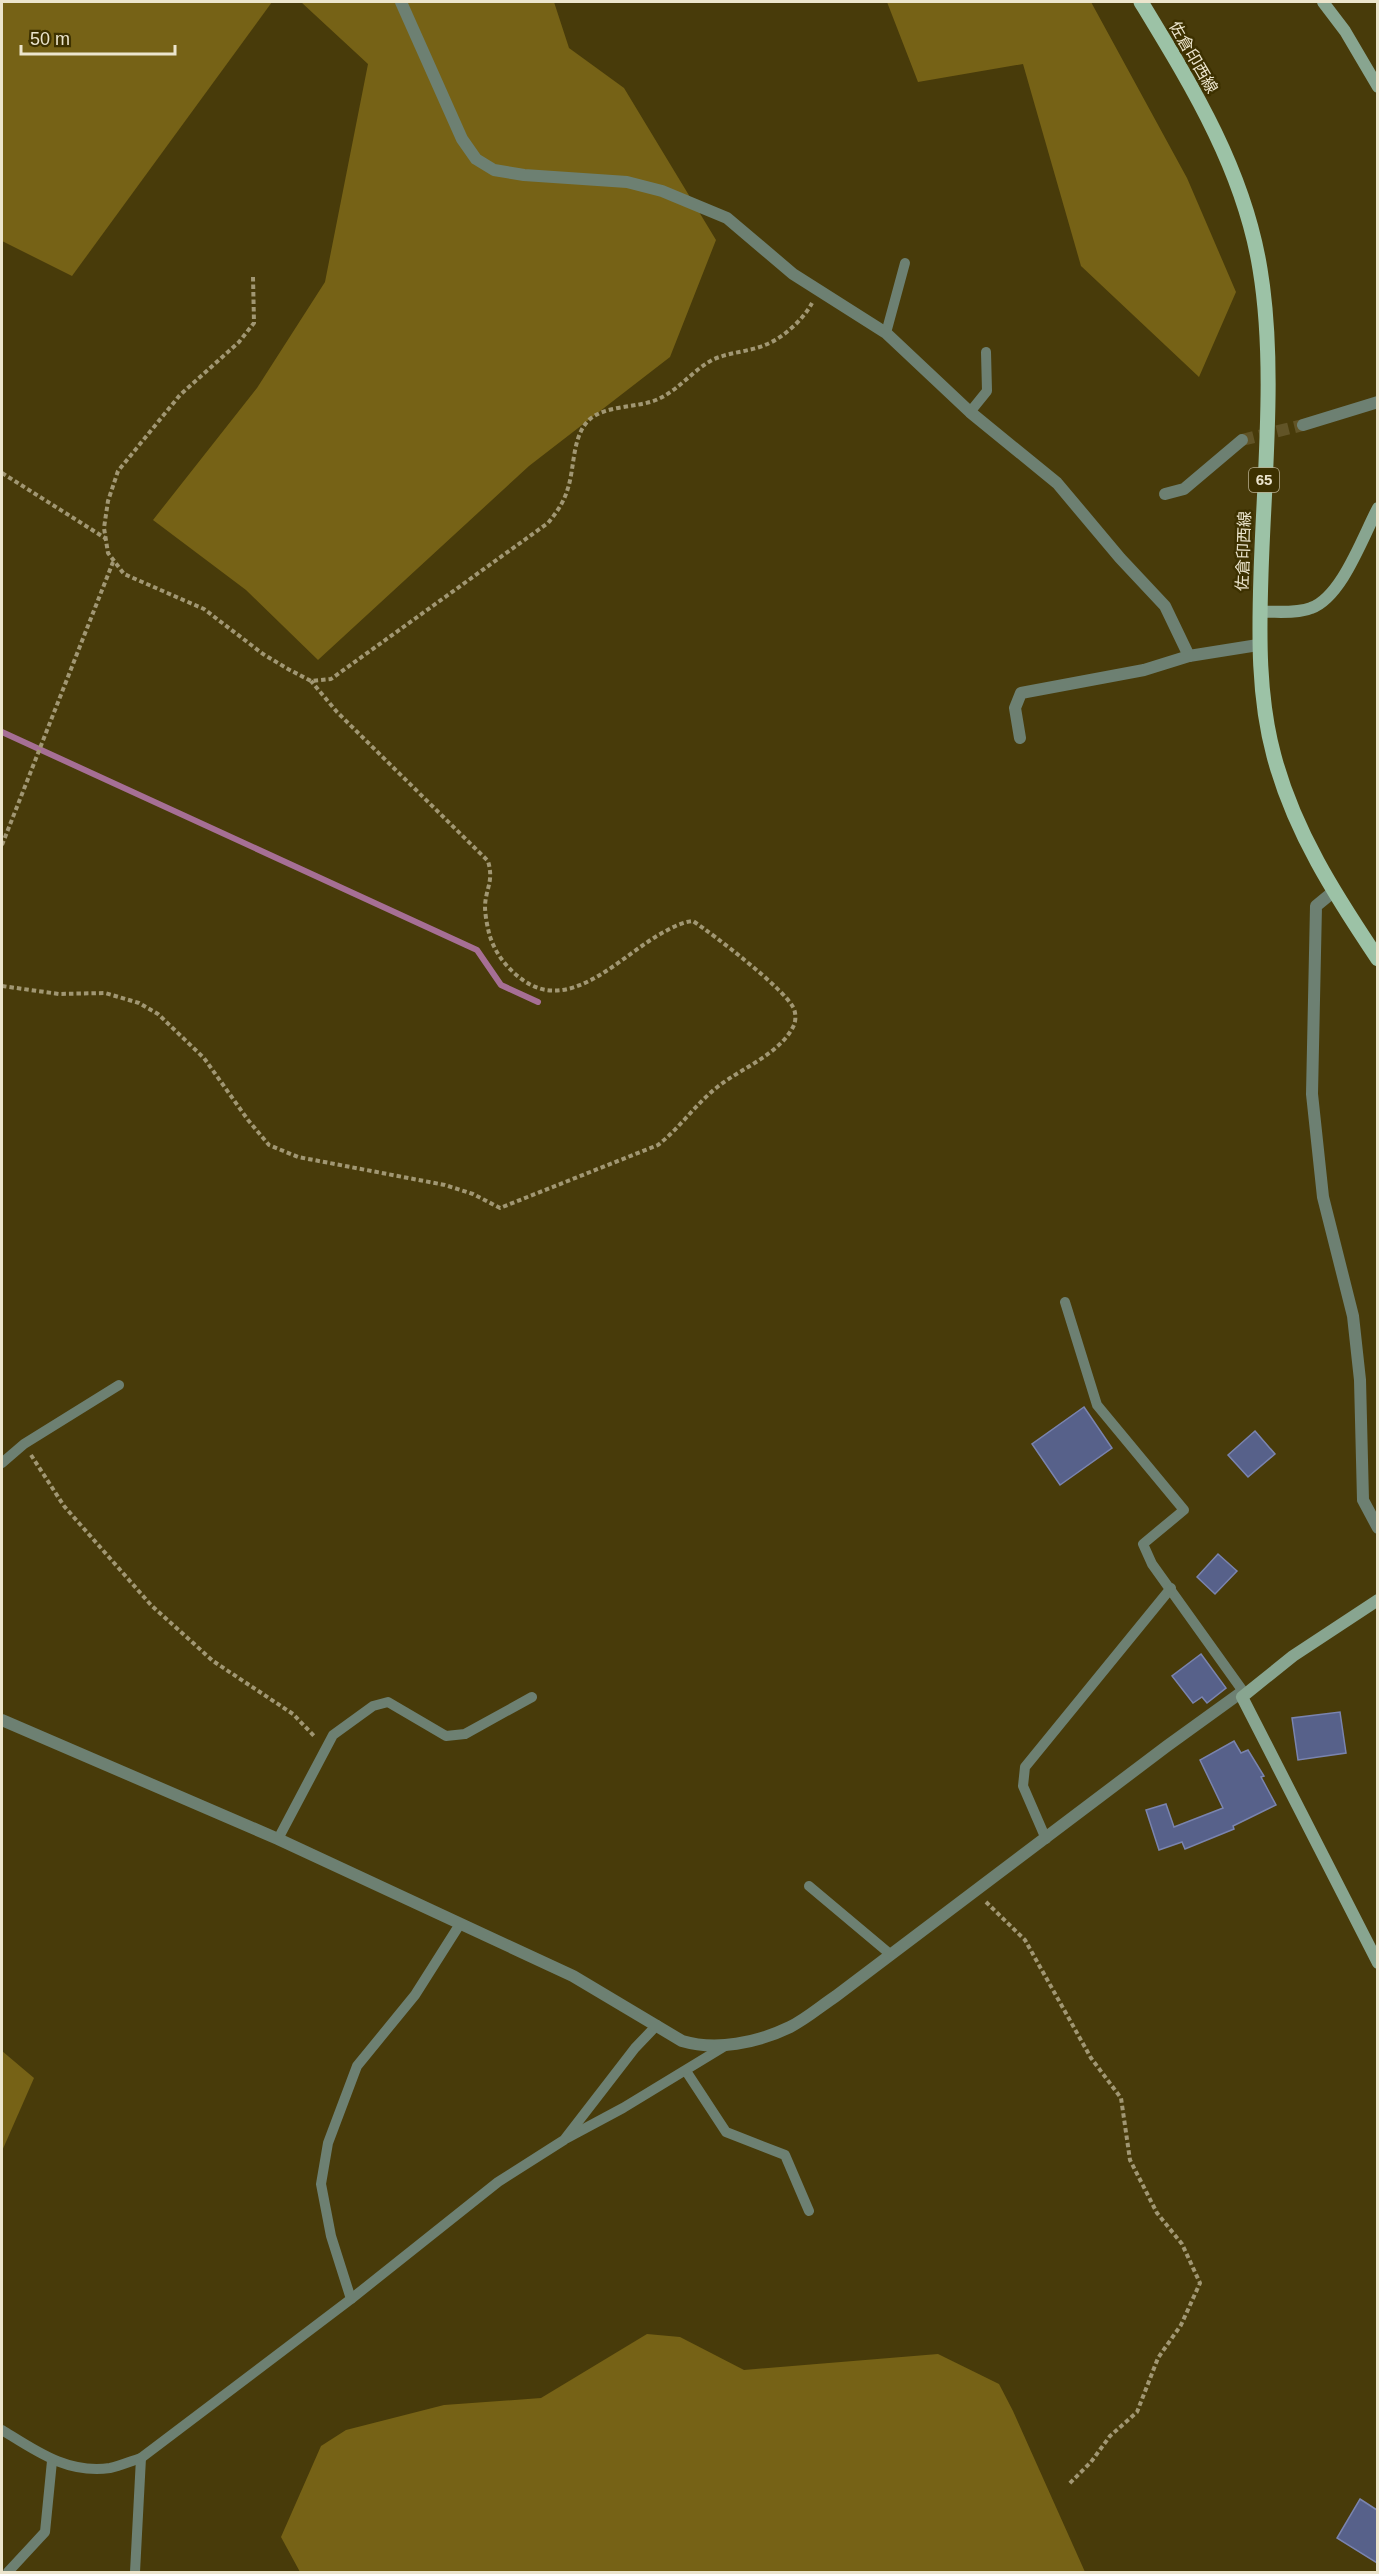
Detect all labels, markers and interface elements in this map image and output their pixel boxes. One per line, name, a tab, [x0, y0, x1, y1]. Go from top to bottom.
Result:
scale bar	[21, 18, 176, 56]
street label: 佐倉印西線	[1166, 18, 1221, 96]
text: 50 m	[30, 29, 70, 49]
road number: 65	[1249, 468, 1279, 492]
street label: 佐倉印西線	[1234, 511, 1253, 591]

